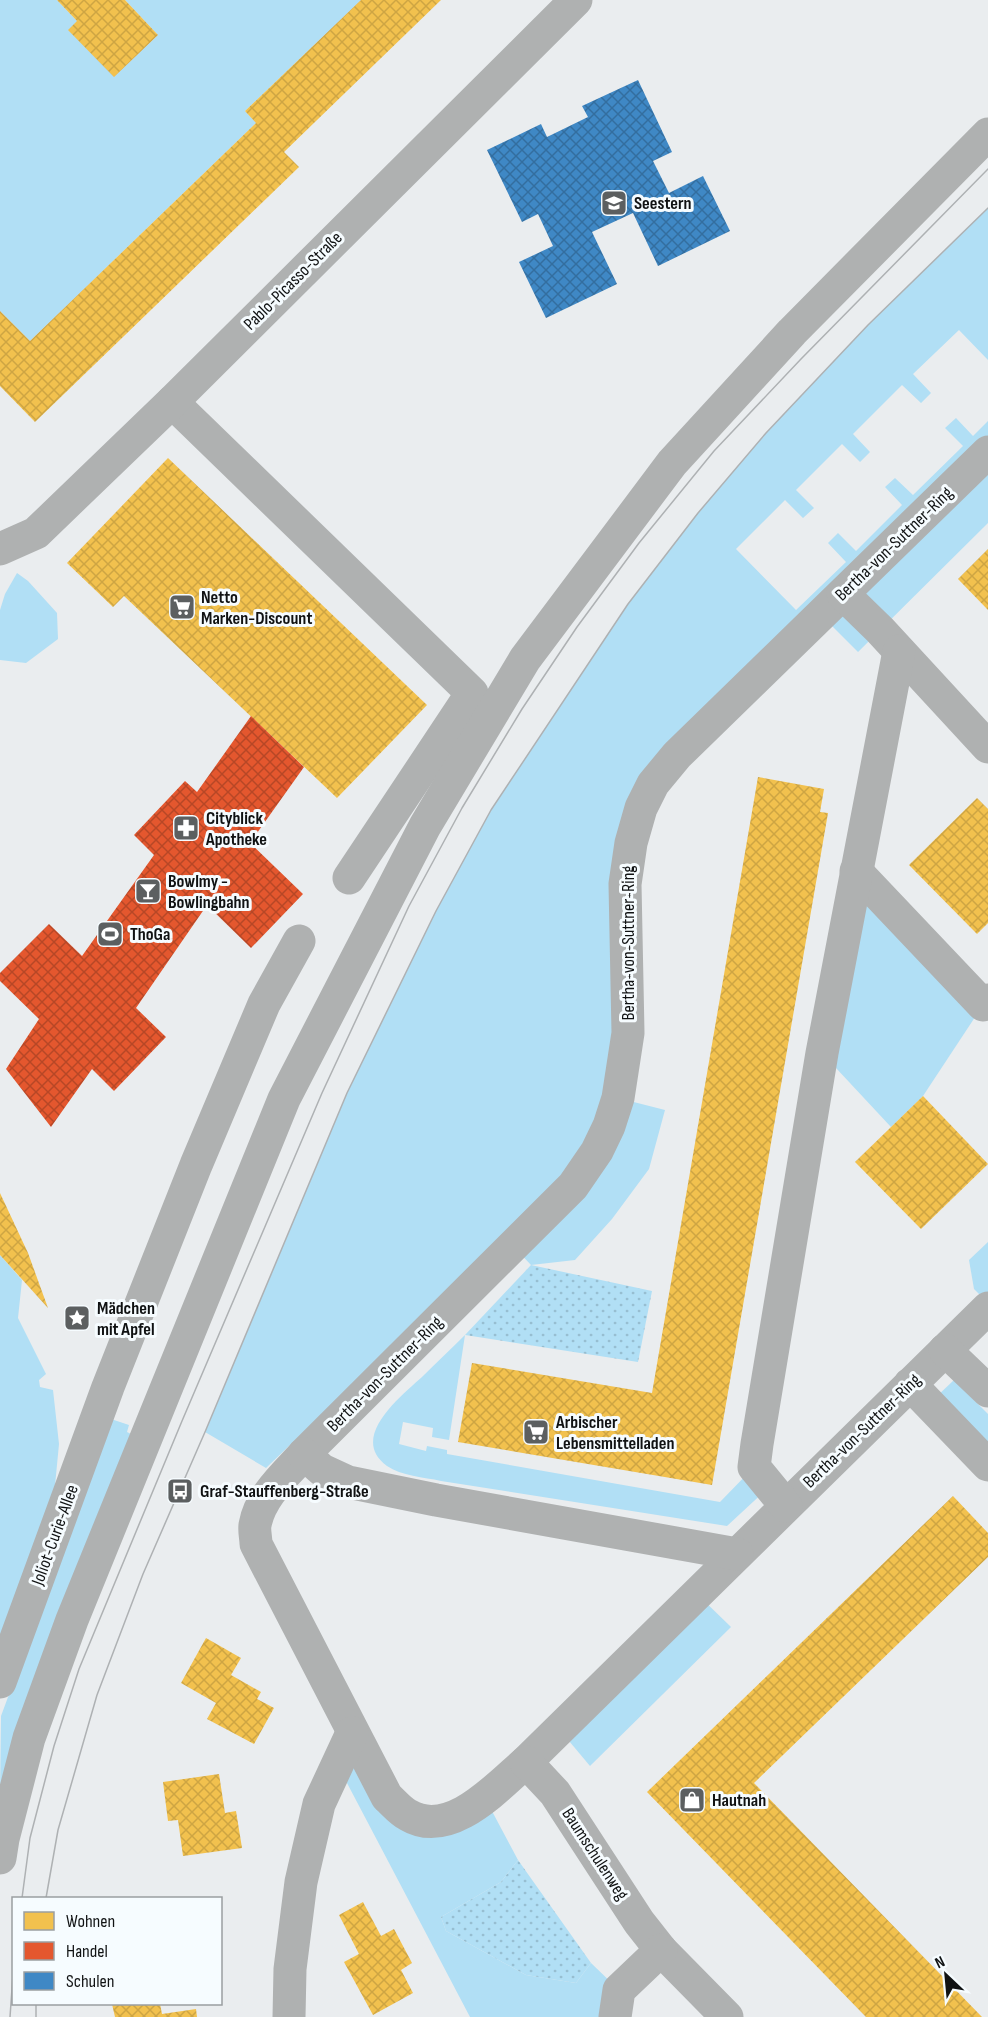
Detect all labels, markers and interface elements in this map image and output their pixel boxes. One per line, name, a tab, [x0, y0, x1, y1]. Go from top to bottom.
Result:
school or university icon: Seestern	[599, 188, 629, 218]
place label: Seestern	[634, 193, 692, 214]
street label: Pablo-Picasso-Straße	[239, 227, 347, 335]
street label: Bertha-von-Suttner-Ring	[831, 483, 957, 605]
place label: Netto Marken-Discount	[201, 587, 312, 629]
supermarket icon: Netto Marken-Discount	[167, 592, 197, 622]
place label: Cityblick Apotheke	[205, 808, 267, 850]
pharmacy icon: Cityblick Apotheke	[171, 813, 201, 843]
street label: Bertha-von-Suttner-Ring	[618, 865, 639, 1021]
place label: Bowlmy - Bowlingbahn	[168, 871, 250, 913]
bar icon: Bowlmy - Bowlingbahn	[133, 876, 163, 906]
sports icon: ThoGa	[95, 919, 125, 949]
place label: ThoGa	[130, 924, 170, 945]
place label: Mädchen mit Apfel	[97, 1298, 155, 1340]
place icon: Mädchen mit Apfel	[62, 1303, 92, 1333]
street label: Bertha-von-Suttner-Ring	[323, 1312, 447, 1436]
street label: Bertha-von-Suttner-Ring	[799, 1370, 925, 1492]
place label: Arbischer Lebensmittelladen	[555, 1412, 674, 1454]
supermarket icon: Arbischer Lebensmittelladen	[521, 1417, 551, 1447]
bus stop icon: Graf-Stauffenberg-Straße	[165, 1476, 195, 1506]
place label: Graf-Stauffenberg-Straße	[200, 1481, 369, 1502]
street label: Joliot-Curie-Allee	[27, 1482, 83, 1589]
shop icon: Hautnah	[677, 1785, 707, 1815]
place label: Hautnah	[712, 1790, 766, 1811]
street label: Baumschulenweg	[557, 1804, 633, 1904]
legend	[12, 1897, 222, 2005]
text: Wohnen	[66, 1911, 115, 1932]
text: Handel	[66, 1941, 108, 1962]
north arrow	[916, 1945, 976, 2005]
text: N	[932, 1952, 948, 1973]
text: Schulen	[66, 1971, 114, 1992]

